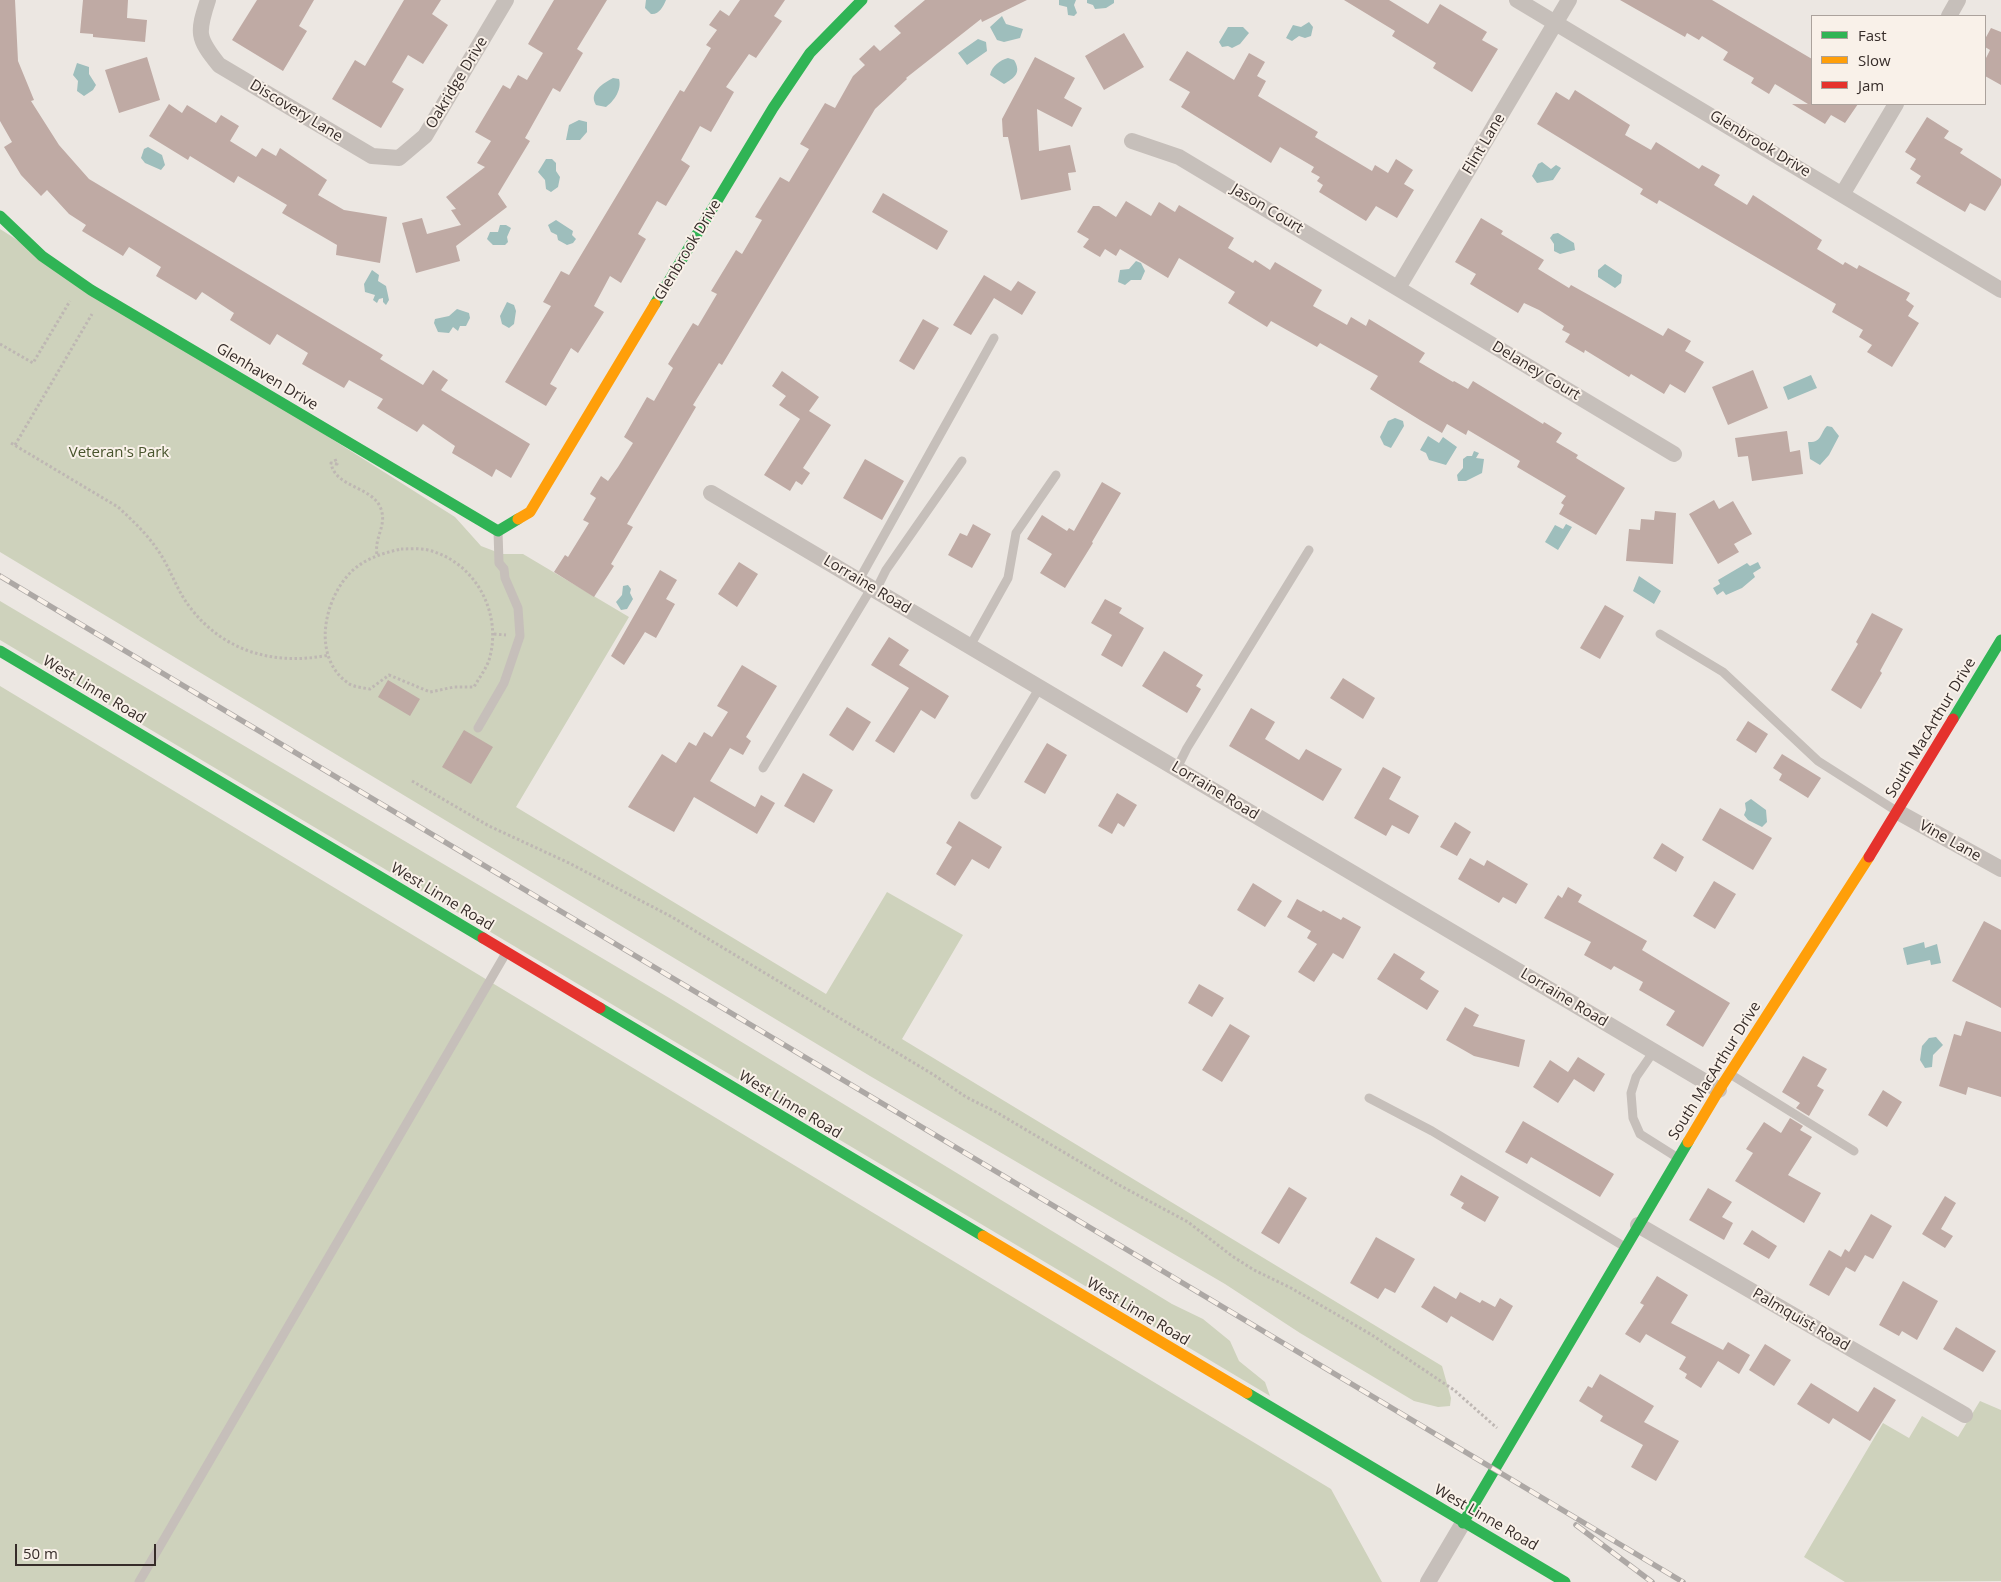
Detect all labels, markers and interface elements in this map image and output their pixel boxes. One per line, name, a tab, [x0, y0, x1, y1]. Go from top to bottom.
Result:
legend	[1811, 15, 1986, 105]
text: Fast	[1858, 25, 1887, 45]
street label: Oakridge Drive	[422, 34, 492, 132]
text: Slow	[1858, 50, 1891, 70]
text: Jam	[1858, 75, 1884, 95]
street label: Discovery Lane	[246, 76, 346, 146]
street label: Glenbrook Drive	[1706, 107, 1814, 181]
street label: Flint Lane	[1459, 110, 1509, 178]
street label: Jason Court	[1228, 180, 1306, 238]
street label: Glenbrook Drive	[651, 196, 725, 304]
street label: Delaney Court	[1489, 338, 1583, 404]
street label: Glenhaven Drive	[213, 340, 321, 414]
park label: Veteran's Park	[69, 444, 169, 462]
street label: Lorraine Road	[820, 552, 914, 618]
street label: West Linne Road	[39, 652, 149, 728]
street label: South MacArthur Drive	[1882, 655, 1980, 801]
street label: Lorraine Road	[1168, 758, 1262, 824]
street label: Vine Lane	[1916, 817, 1984, 865]
street label: West Linne Road	[387, 859, 497, 935]
street label: Lorraine Road	[1517, 965, 1611, 1031]
street label: South MacArthur Drive	[1665, 998, 1765, 1144]
street label: West Linne Road	[735, 1067, 845, 1143]
street label: West Linne Road	[1083, 1274, 1193, 1350]
street label: Palmquist Road	[1749, 1285, 1853, 1355]
street label: West Linne Road	[1431, 1481, 1541, 1555]
scale bar	[18, 1534, 159, 1566]
text: 50 m	[23, 1543, 58, 1563]

